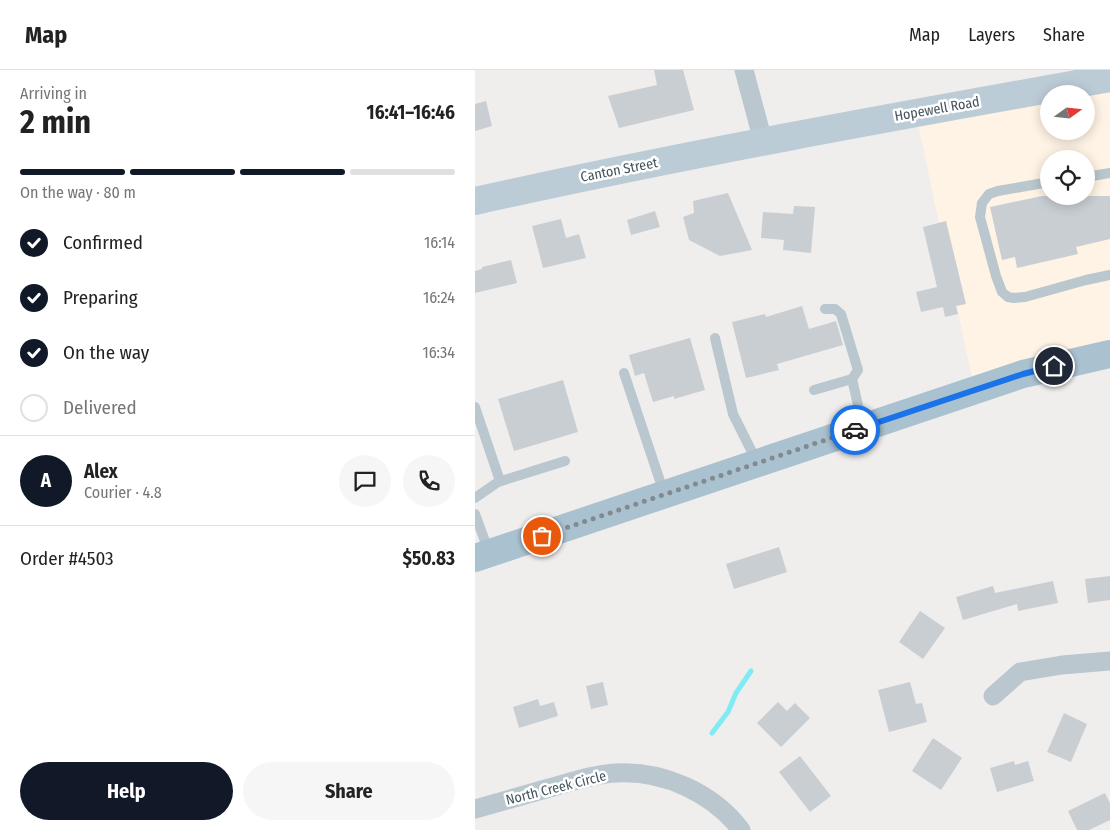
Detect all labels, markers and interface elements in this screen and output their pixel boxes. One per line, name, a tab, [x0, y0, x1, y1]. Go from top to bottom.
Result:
text: Map	[25, 21, 67, 49]
text: Map	[909, 24, 940, 46]
text: Layers	[968, 24, 1015, 46]
text: Share	[1043, 24, 1085, 46]
text: Arriving in	[20, 84, 87, 103]
north arrow	[1040, 85, 1095, 140]
map controls	[1040, 85, 1095, 205]
street label: Hopewell Road	[893, 93, 981, 125]
text: 16:41–16:46	[367, 101, 455, 124]
text: 2 min	[20, 103, 91, 141]
button: locate	[1040, 150, 1095, 205]
street label: Canton Street	[579, 154, 659, 186]
text: On the way · 80 m	[20, 183, 136, 202]
icon: check	[20, 229, 48, 257]
text: Confirmed	[63, 231, 143, 254]
text: 16:14	[424, 233, 455, 252]
icon: check	[20, 284, 48, 312]
text: Preparing	[63, 286, 138, 309]
text: 16:24	[423, 288, 455, 307]
icon: check	[20, 339, 48, 367]
text: On the way	[63, 341, 149, 364]
text: 16:34	[422, 343, 455, 362]
pin	[1033, 345, 1075, 387]
icon: home	[1040, 352, 1068, 380]
text: Delivered	[63, 396, 137, 419]
courier	[830, 405, 880, 455]
icon: car	[841, 416, 869, 444]
button: chat	[339, 455, 391, 507]
button: phone	[403, 455, 455, 507]
text: Alex	[84, 460, 118, 483]
text: A	[41, 469, 51, 492]
text: Courier · 4.8	[84, 483, 162, 502]
pin	[521, 515, 563, 557]
icon: bag	[528, 522, 556, 550]
text: Order #4503	[20, 547, 114, 570]
text: $50.83	[402, 547, 455, 570]
button: Help	[20, 762, 233, 820]
button: Share	[243, 762, 455, 820]
street label: North Creek Circle	[504, 767, 608, 809]

